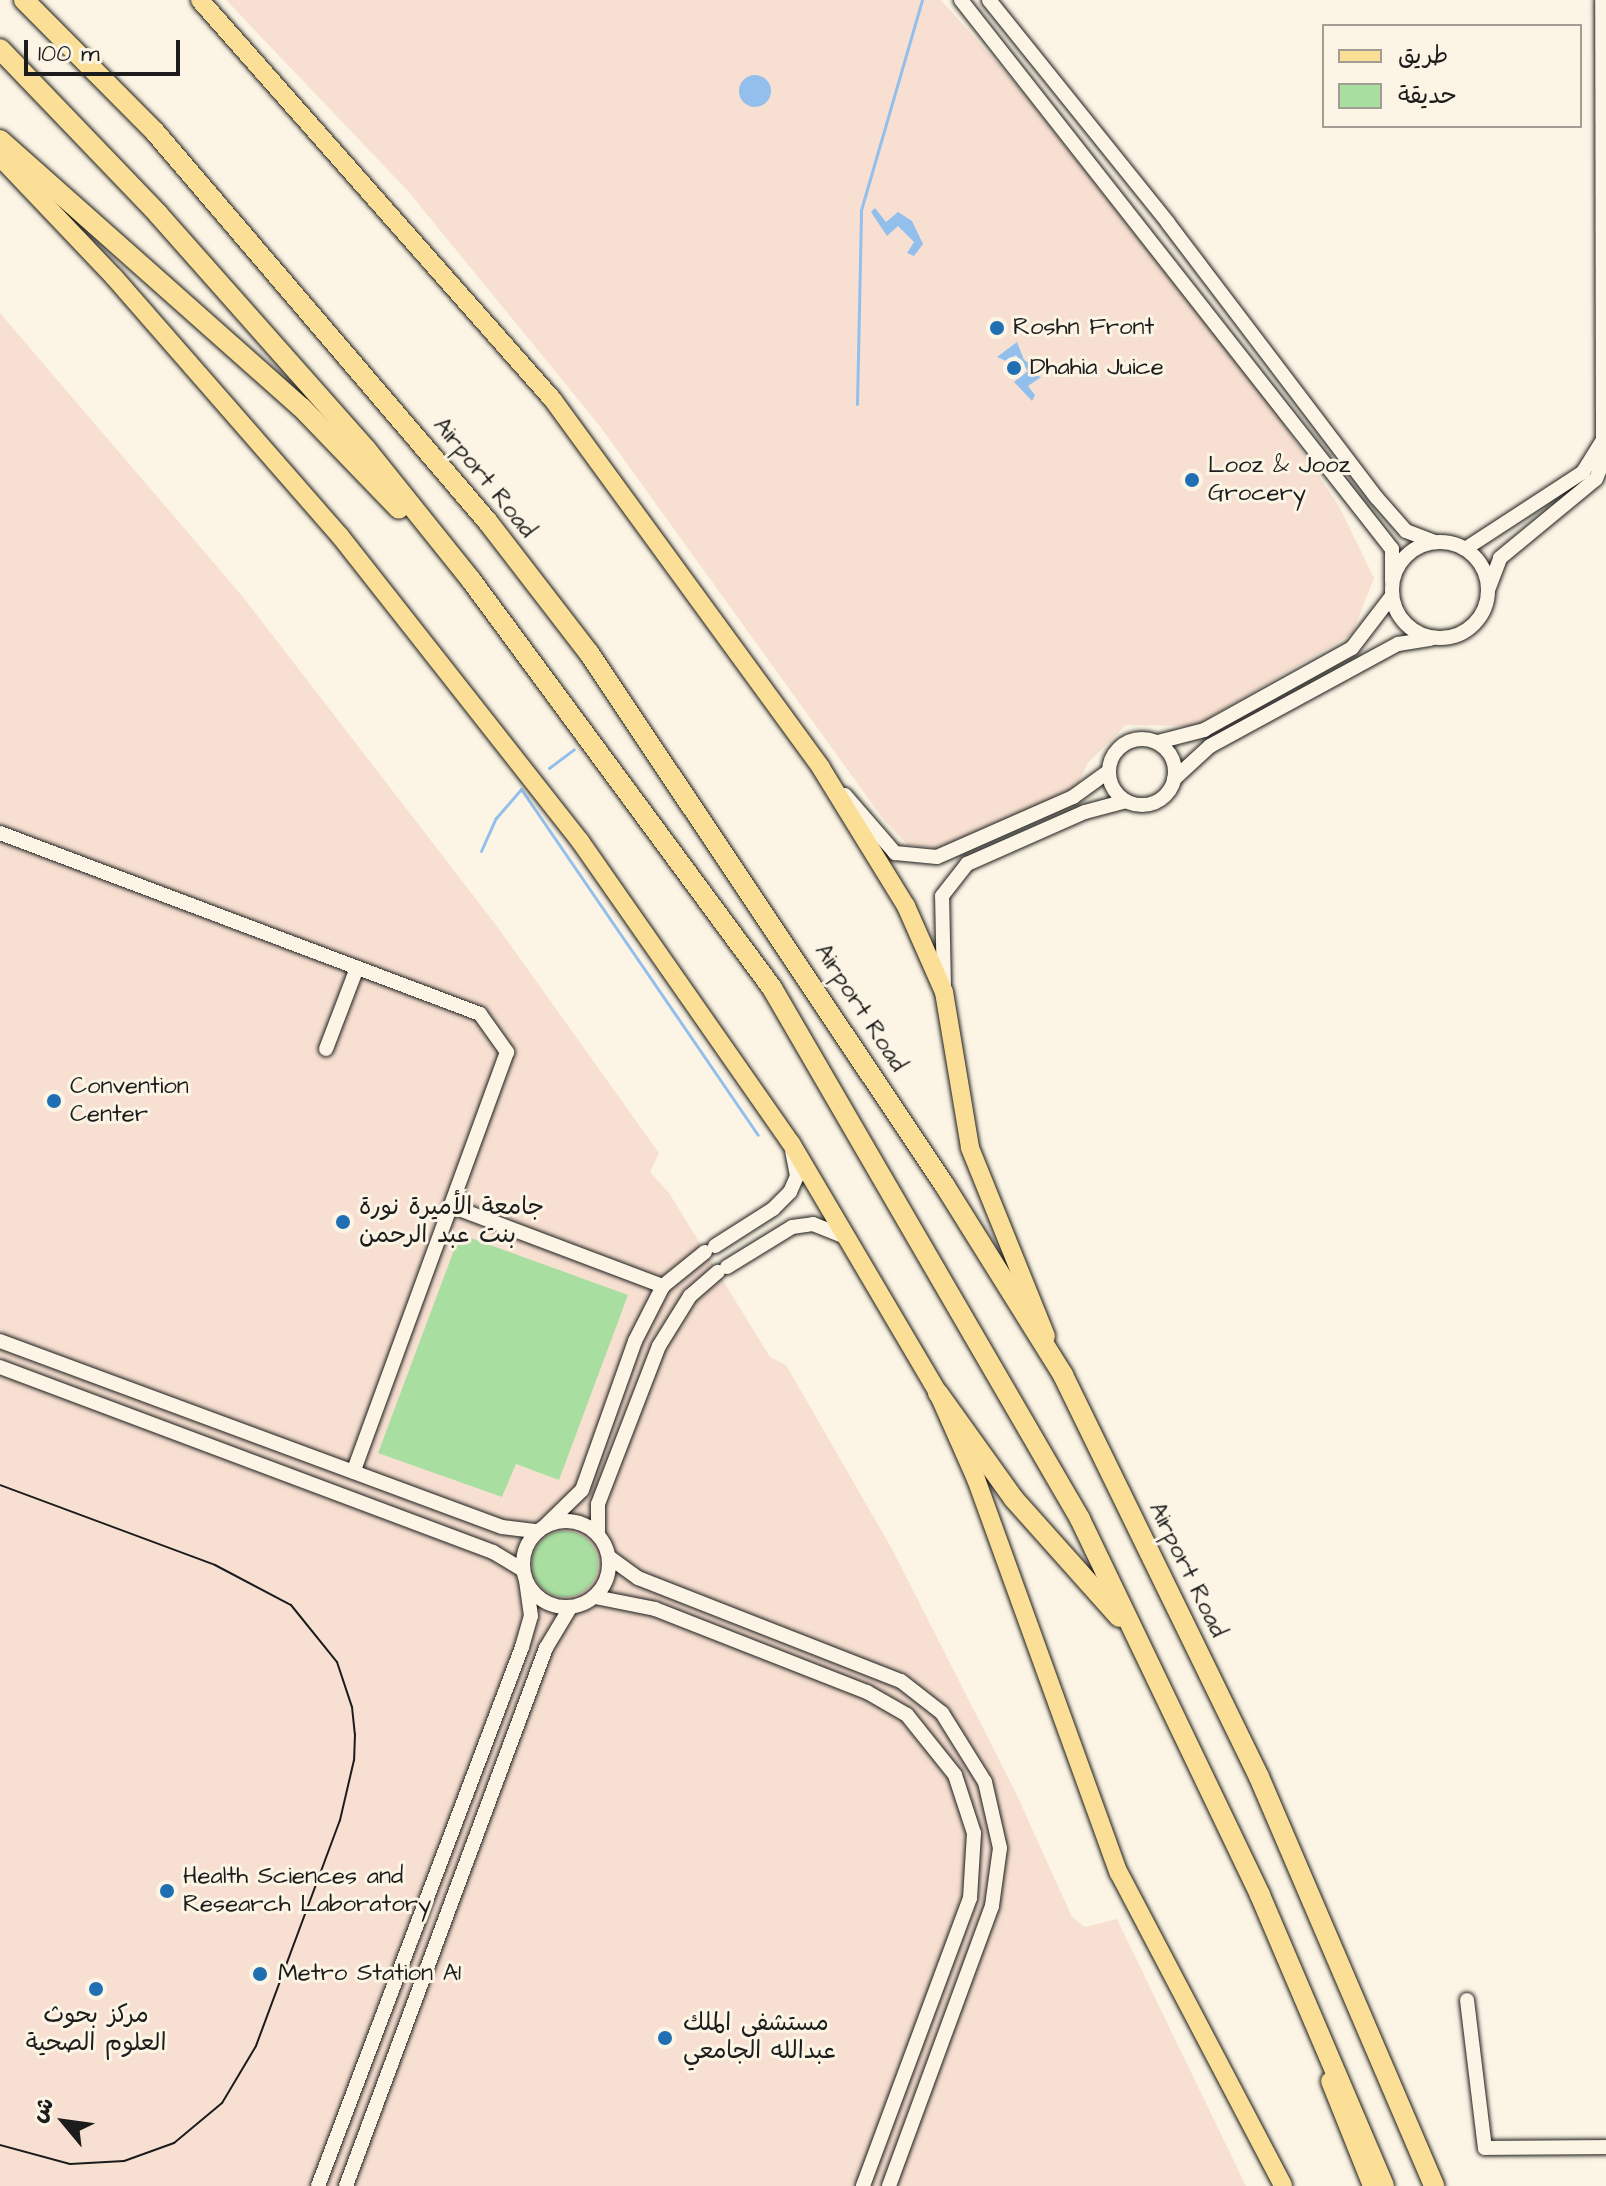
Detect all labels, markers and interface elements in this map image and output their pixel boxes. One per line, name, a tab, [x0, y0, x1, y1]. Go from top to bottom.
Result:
scale bar	[28, 24, 184, 74]
legend	[1322, 24, 1582, 128]
text: 100 m	[38, 37, 100, 71]
text: طريق	[1398, 39, 1448, 73]
text: حديقة	[1398, 79, 1457, 113]
place label: Roshn Front	[1013, 314, 1154, 342]
marker: Roshn Front	[988, 319, 1006, 337]
place label: Dhahia Juice	[1030, 354, 1164, 382]
marker: Dhahia Juice	[1005, 359, 1023, 377]
street label: Airport Road	[427, 412, 541, 544]
place label: Looz & Jooz Grocery	[1208, 452, 1350, 508]
marker: Looz & Jooz Grocery	[1183, 471, 1201, 489]
street label: Airport Road	[808, 939, 912, 1077]
place label: Convention Center	[70, 1073, 189, 1129]
marker: Convention Center	[45, 1092, 63, 1110]
place label: جامعة الأميرة نورة بنت عبد الرحمن	[359, 1194, 544, 1250]
marker: جامعة الأميرة نورة بنت عبد الرحمن	[334, 1213, 352, 1231]
street label: Airport Road	[1142, 1498, 1232, 1642]
place label: Health Sciences and Research Laboratory	[183, 1863, 431, 1919]
marker: Health Sciences and Research Laboratory	[158, 1882, 176, 1900]
place label: Metro Station A1	[278, 1960, 461, 1988]
marker: Metro Station A1	[249, 1963, 271, 1985]
marker: مركز بحوث العلوم الصحية	[87, 1980, 105, 1998]
place label: مركز بحوث العلوم الصحية	[26, 2002, 166, 2058]
place label: مستشفى الملك عبدالله الجامعي	[683, 2010, 836, 2066]
marker: مستشفى الملك عبدالله الجامعي	[654, 2027, 676, 2049]
north arrow	[24, 2082, 104, 2162]
text: ش	[23, 2092, 62, 2128]

